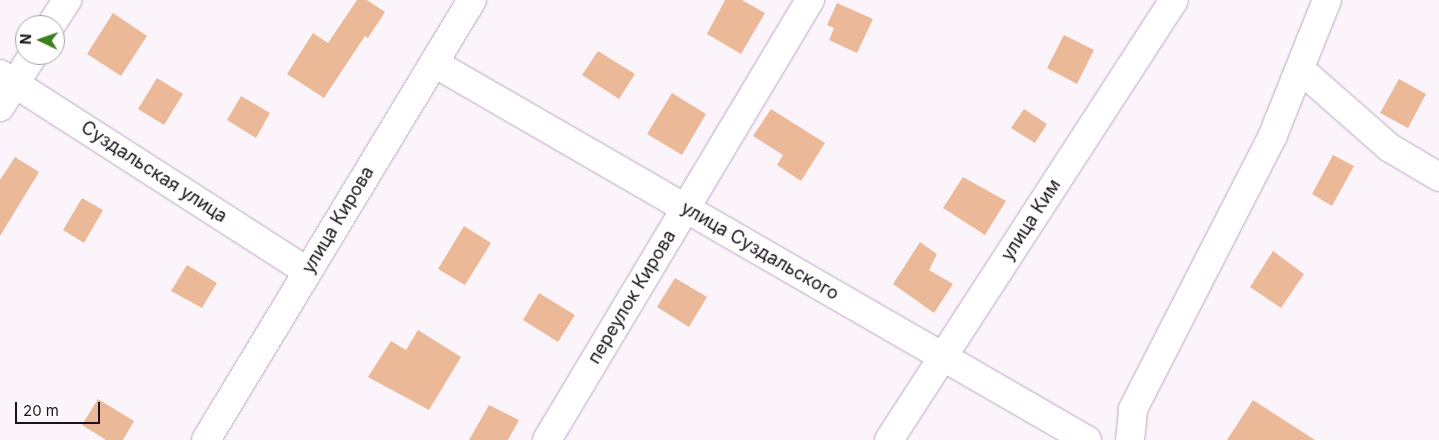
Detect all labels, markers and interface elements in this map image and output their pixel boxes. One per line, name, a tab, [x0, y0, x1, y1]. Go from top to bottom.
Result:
north arrow	[15, 15, 65, 65]
text: N	[17, 33, 34, 45]
street label: Суздальская улица	[77, 117, 231, 227]
street label: улица Кирова	[298, 163, 378, 277]
street label: улица Ким	[997, 175, 1065, 265]
street label: улица Суздальского	[677, 197, 843, 305]
street label: переулок Кирова	[584, 226, 680, 368]
scale bar	[18, 392, 102, 424]
text: 20 m	[23, 401, 59, 420]

